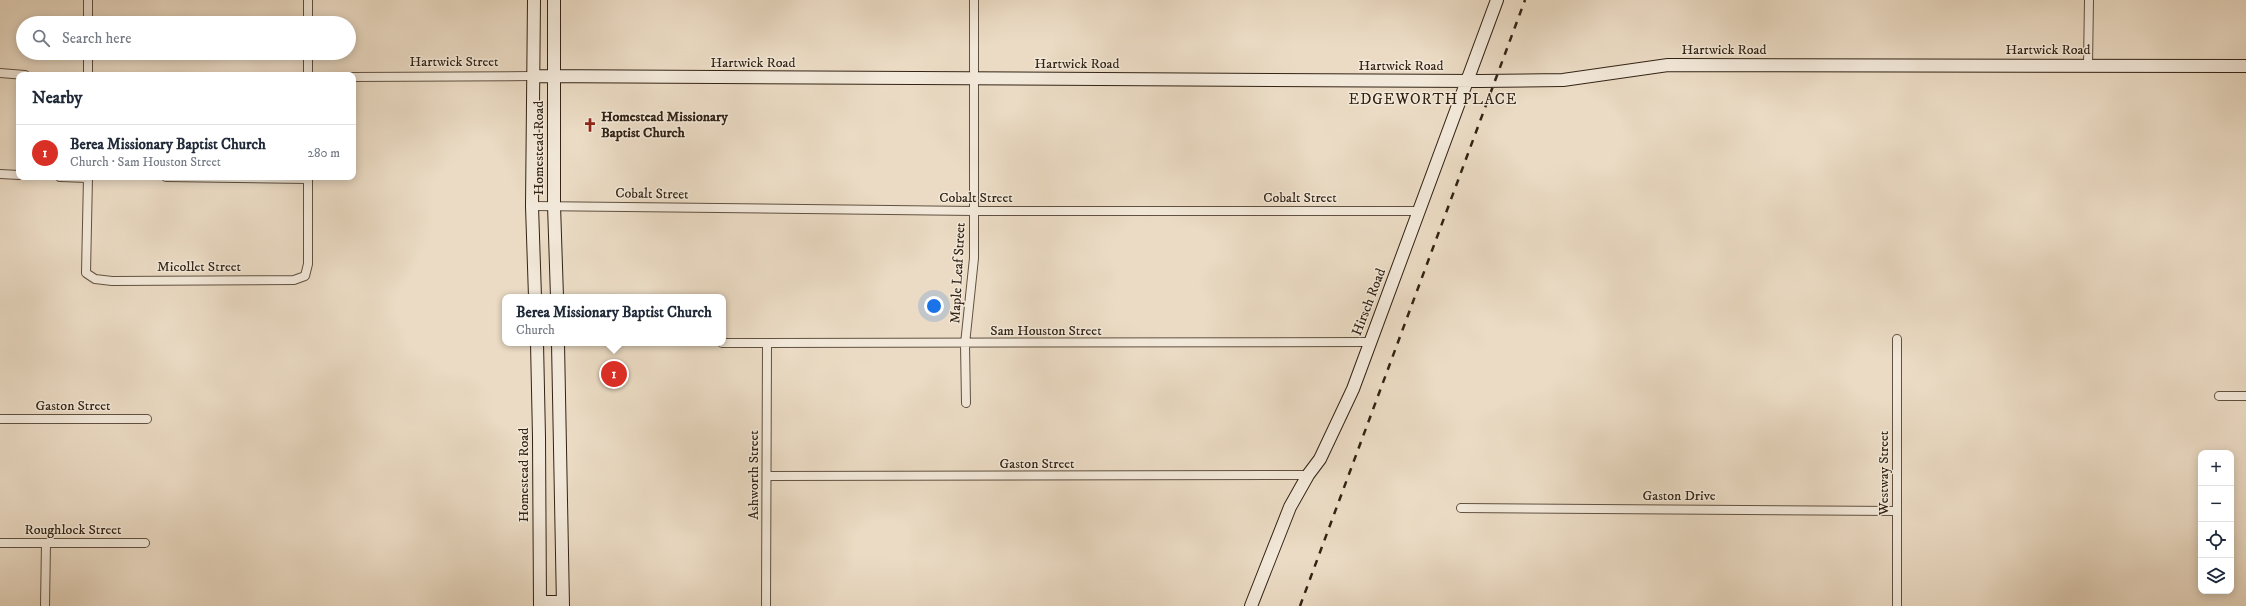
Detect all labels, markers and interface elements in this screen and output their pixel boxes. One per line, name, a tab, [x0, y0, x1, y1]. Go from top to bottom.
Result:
search box	[16, 16, 356, 60]
icon: search	[30, 27, 52, 49]
text: Search here	[62, 29, 131, 48]
street label: Hartwick Road	[1682, 41, 1766, 59]
street label: Hartwick Road	[2006, 41, 2090, 59]
street label: Hartwick Street	[409, 53, 499, 71]
street label: Hartwick Road	[711, 54, 795, 72]
street label: Hartwick Road	[1035, 55, 1119, 73]
street label: Hartwick Road	[1359, 57, 1443, 75]
text: Nearby	[32, 87, 82, 109]
district label: EDGEWORTH PLACE	[1349, 90, 1517, 109]
street label: Homestead Road	[530, 101, 548, 195]
place label: Homestead Missionary Baptist Church	[601, 108, 728, 142]
church icon: Homestead Missionary Baptist Church	[582, 117, 598, 133]
text: Berea Missionary Baptist Church	[70, 135, 266, 154]
text: 1	[43, 145, 47, 161]
text: 280 m	[308, 145, 340, 161]
text: Church · Sam Houston Street	[70, 154, 221, 170]
street label: Cobalt Street	[615, 184, 689, 204]
street label: Cobalt Street	[939, 189, 1013, 207]
street label: Cobalt Street	[1263, 189, 1337, 207]
street label: Maple Leaf Street	[946, 222, 970, 324]
street label: Micollet Street	[157, 258, 241, 276]
street label: Hirsch Road	[1348, 266, 1390, 338]
popup	[502, 294, 726, 346]
your location	[924, 296, 944, 316]
text: Berea Missionary Baptist Church	[516, 303, 712, 322]
text: Church	[516, 322, 555, 338]
street label: Sam Houston Street	[990, 322, 1102, 340]
pin: 1	[601, 359, 627, 389]
street label: Gaston Street	[35, 397, 111, 415]
street label: Homestead Road	[515, 428, 533, 522]
street label: Ashworth Street	[745, 430, 763, 520]
street label: Westway Street	[1875, 430, 1893, 516]
map controls	[2198, 450, 2234, 594]
button: +	[2198, 450, 2234, 486]
street label: Gaston Street	[999, 455, 1075, 473]
button: −	[2198, 486, 2234, 522]
street label: Gaston Drive	[1642, 487, 1716, 505]
street label: Roughlock Street	[24, 521, 122, 539]
button: locate	[2198, 522, 2234, 558]
button: layers	[2198, 558, 2234, 594]

